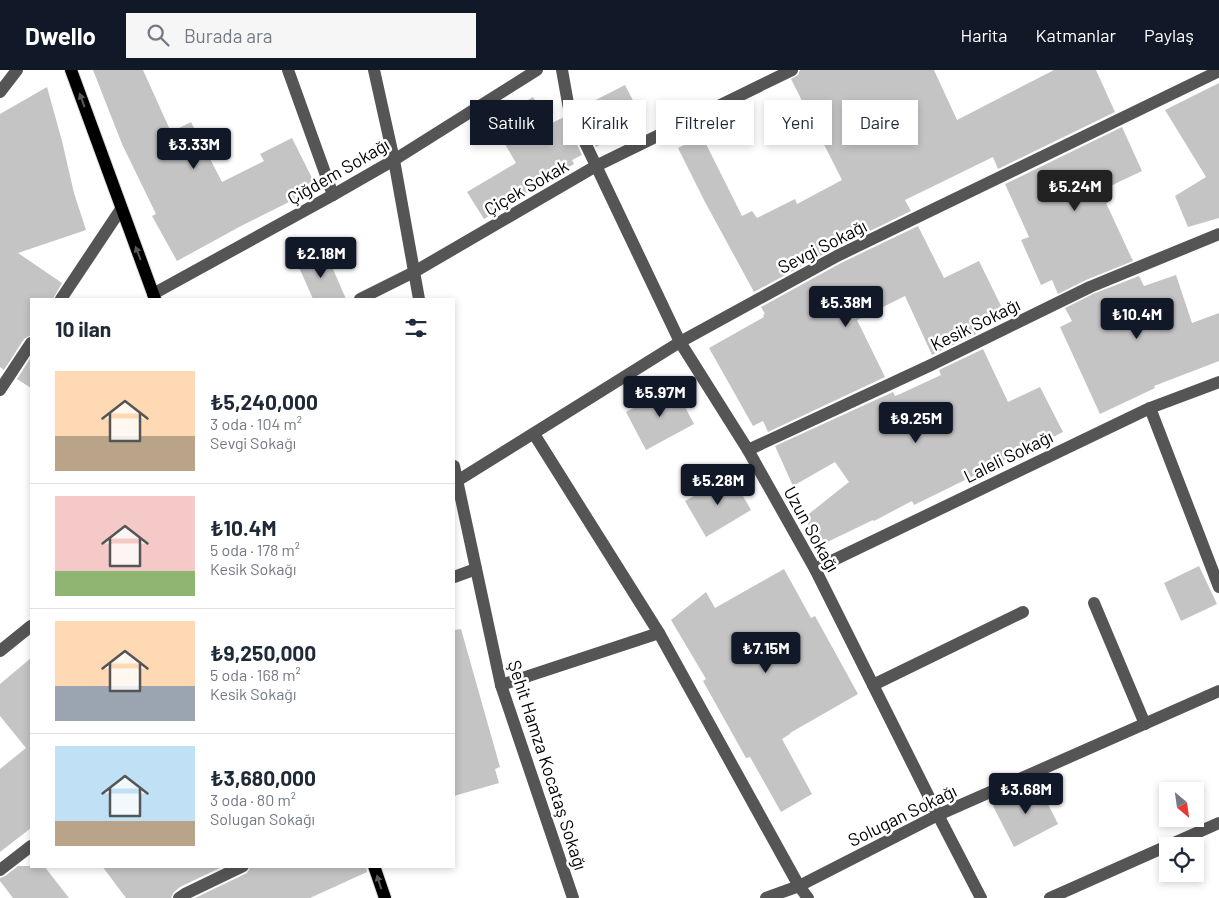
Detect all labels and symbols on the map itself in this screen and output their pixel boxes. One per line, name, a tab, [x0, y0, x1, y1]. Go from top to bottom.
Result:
one-way arrow	[78, 93, 85, 108]
pin: ₺3.33M	[153, 128, 235, 170]
street label: Çiğdem Sokağı	[283, 133, 393, 209]
street label: Çiçek Sokak	[480, 154, 572, 220]
pin: ₺5.24M	[1034, 170, 1116, 212]
street label: Sevgi Sokağı	[774, 214, 870, 278]
pin: ₺2.18M	[280, 236, 362, 279]
one-way arrow	[133, 246, 141, 260]
pin: ₺5.38M	[805, 286, 887, 328]
street label: Kesik Sokağı	[927, 293, 1023, 355]
pin: ₺10.4M	[1096, 298, 1178, 340]
pin: ₺5.97M	[619, 376, 701, 418]
pin: ₺9.25M	[875, 402, 957, 444]
street label: Laleli Sokağı	[960, 425, 1056, 487]
pin: ₺5.28M	[677, 464, 759, 506]
street label: Uzun Sokağı	[779, 482, 845, 576]
pin: ₺7.15M	[725, 632, 807, 674]
street label: Şehit Hamza Kocataş Sokağı	[504, 657, 592, 873]
pin: ₺3.68M	[985, 772, 1067, 815]
street label: Solugan Sokağı	[844, 779, 960, 851]
north arrow	[1159, 782, 1204, 828]
one-way arrow	[375, 874, 383, 889]

